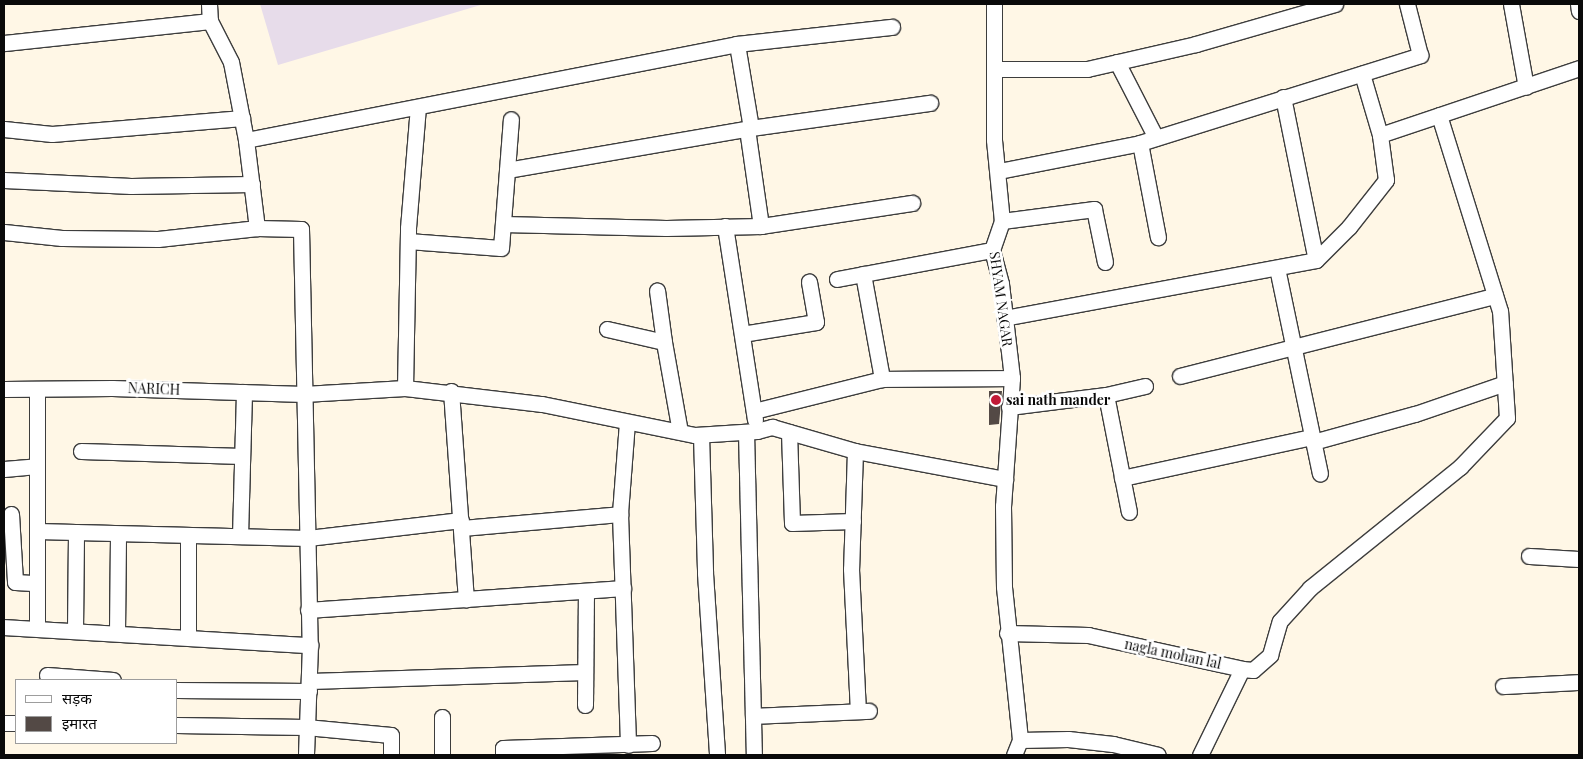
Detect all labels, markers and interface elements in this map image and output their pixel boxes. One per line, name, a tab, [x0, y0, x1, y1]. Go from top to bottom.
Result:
street label: SHYAM NAGAR	[986, 250, 1016, 348]
street label: NARICH	[128, 380, 180, 398]
place label: sai nath mander	[1006, 392, 1110, 408]
marker: sai nath mander	[990, 394, 1002, 406]
street label: nagla mohan lal	[1123, 635, 1223, 673]
legend	[15, 679, 178, 744]
text: सड़क	[62, 688, 92, 708]
text: इमारत	[62, 713, 97, 733]

